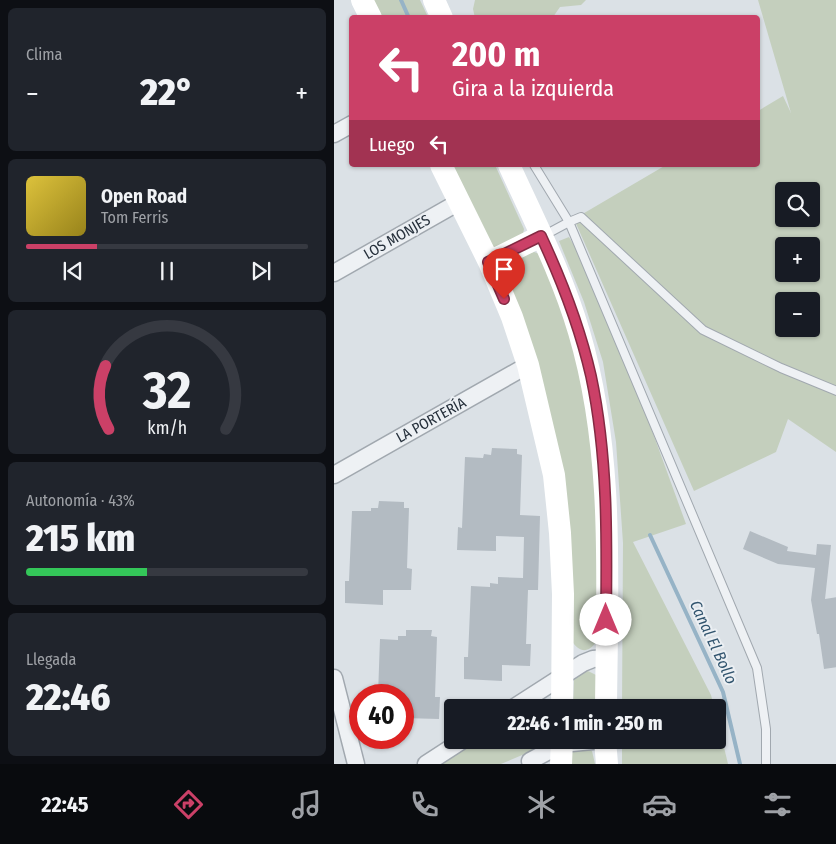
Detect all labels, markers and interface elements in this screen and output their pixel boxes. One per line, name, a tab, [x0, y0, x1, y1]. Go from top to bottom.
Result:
text: 200 m	[452, 33, 540, 75]
icon: left	[369, 35, 434, 100]
text: Clima	[26, 45, 62, 64]
text: 22°	[140, 69, 194, 115]
text: Gira a la izquierda	[452, 75, 614, 102]
text: −	[26, 77, 39, 110]
text: +	[295, 77, 308, 110]
icon: left	[425, 130, 453, 158]
text: Luego	[369, 133, 415, 156]
map controls	[775, 182, 820, 337]
button: search	[775, 182, 820, 227]
text: Open Road	[101, 185, 187, 208]
text: Tom Ferris	[101, 208, 168, 227]
street label: LOS MONJES	[361, 211, 433, 263]
button: +	[775, 237, 820, 282]
pin	[483, 248, 525, 299]
icon: arrive	[490, 255, 518, 283]
icon: previous	[59, 257, 87, 285]
icon: pause	[153, 257, 181, 285]
icon: next	[247, 257, 275, 285]
button: −	[775, 292, 820, 337]
text: 32	[142, 359, 191, 422]
street label: LA PORTERÍA	[393, 393, 469, 447]
text: km/h	[147, 417, 187, 439]
text: Autonomía · 43%	[26, 491, 135, 510]
text: 215 km	[26, 515, 135, 561]
position arrow	[579, 593, 631, 645]
water label: Canal El Bollo	[686, 597, 741, 687]
text: Llegada	[26, 650, 76, 669]
text: 22:46	[26, 674, 110, 720]
speed limit sign: 40	[349, 684, 414, 749]
text: 22:46 · 1 min · 250 m	[508, 712, 662, 735]
icon: directions	[171, 787, 206, 822]
icon: music	[289, 787, 324, 822]
icon: phone	[407, 787, 442, 822]
icon: climate	[524, 787, 559, 822]
icon: car	[642, 787, 677, 822]
icon: filters	[760, 787, 795, 822]
text: 22:45	[41, 791, 89, 818]

